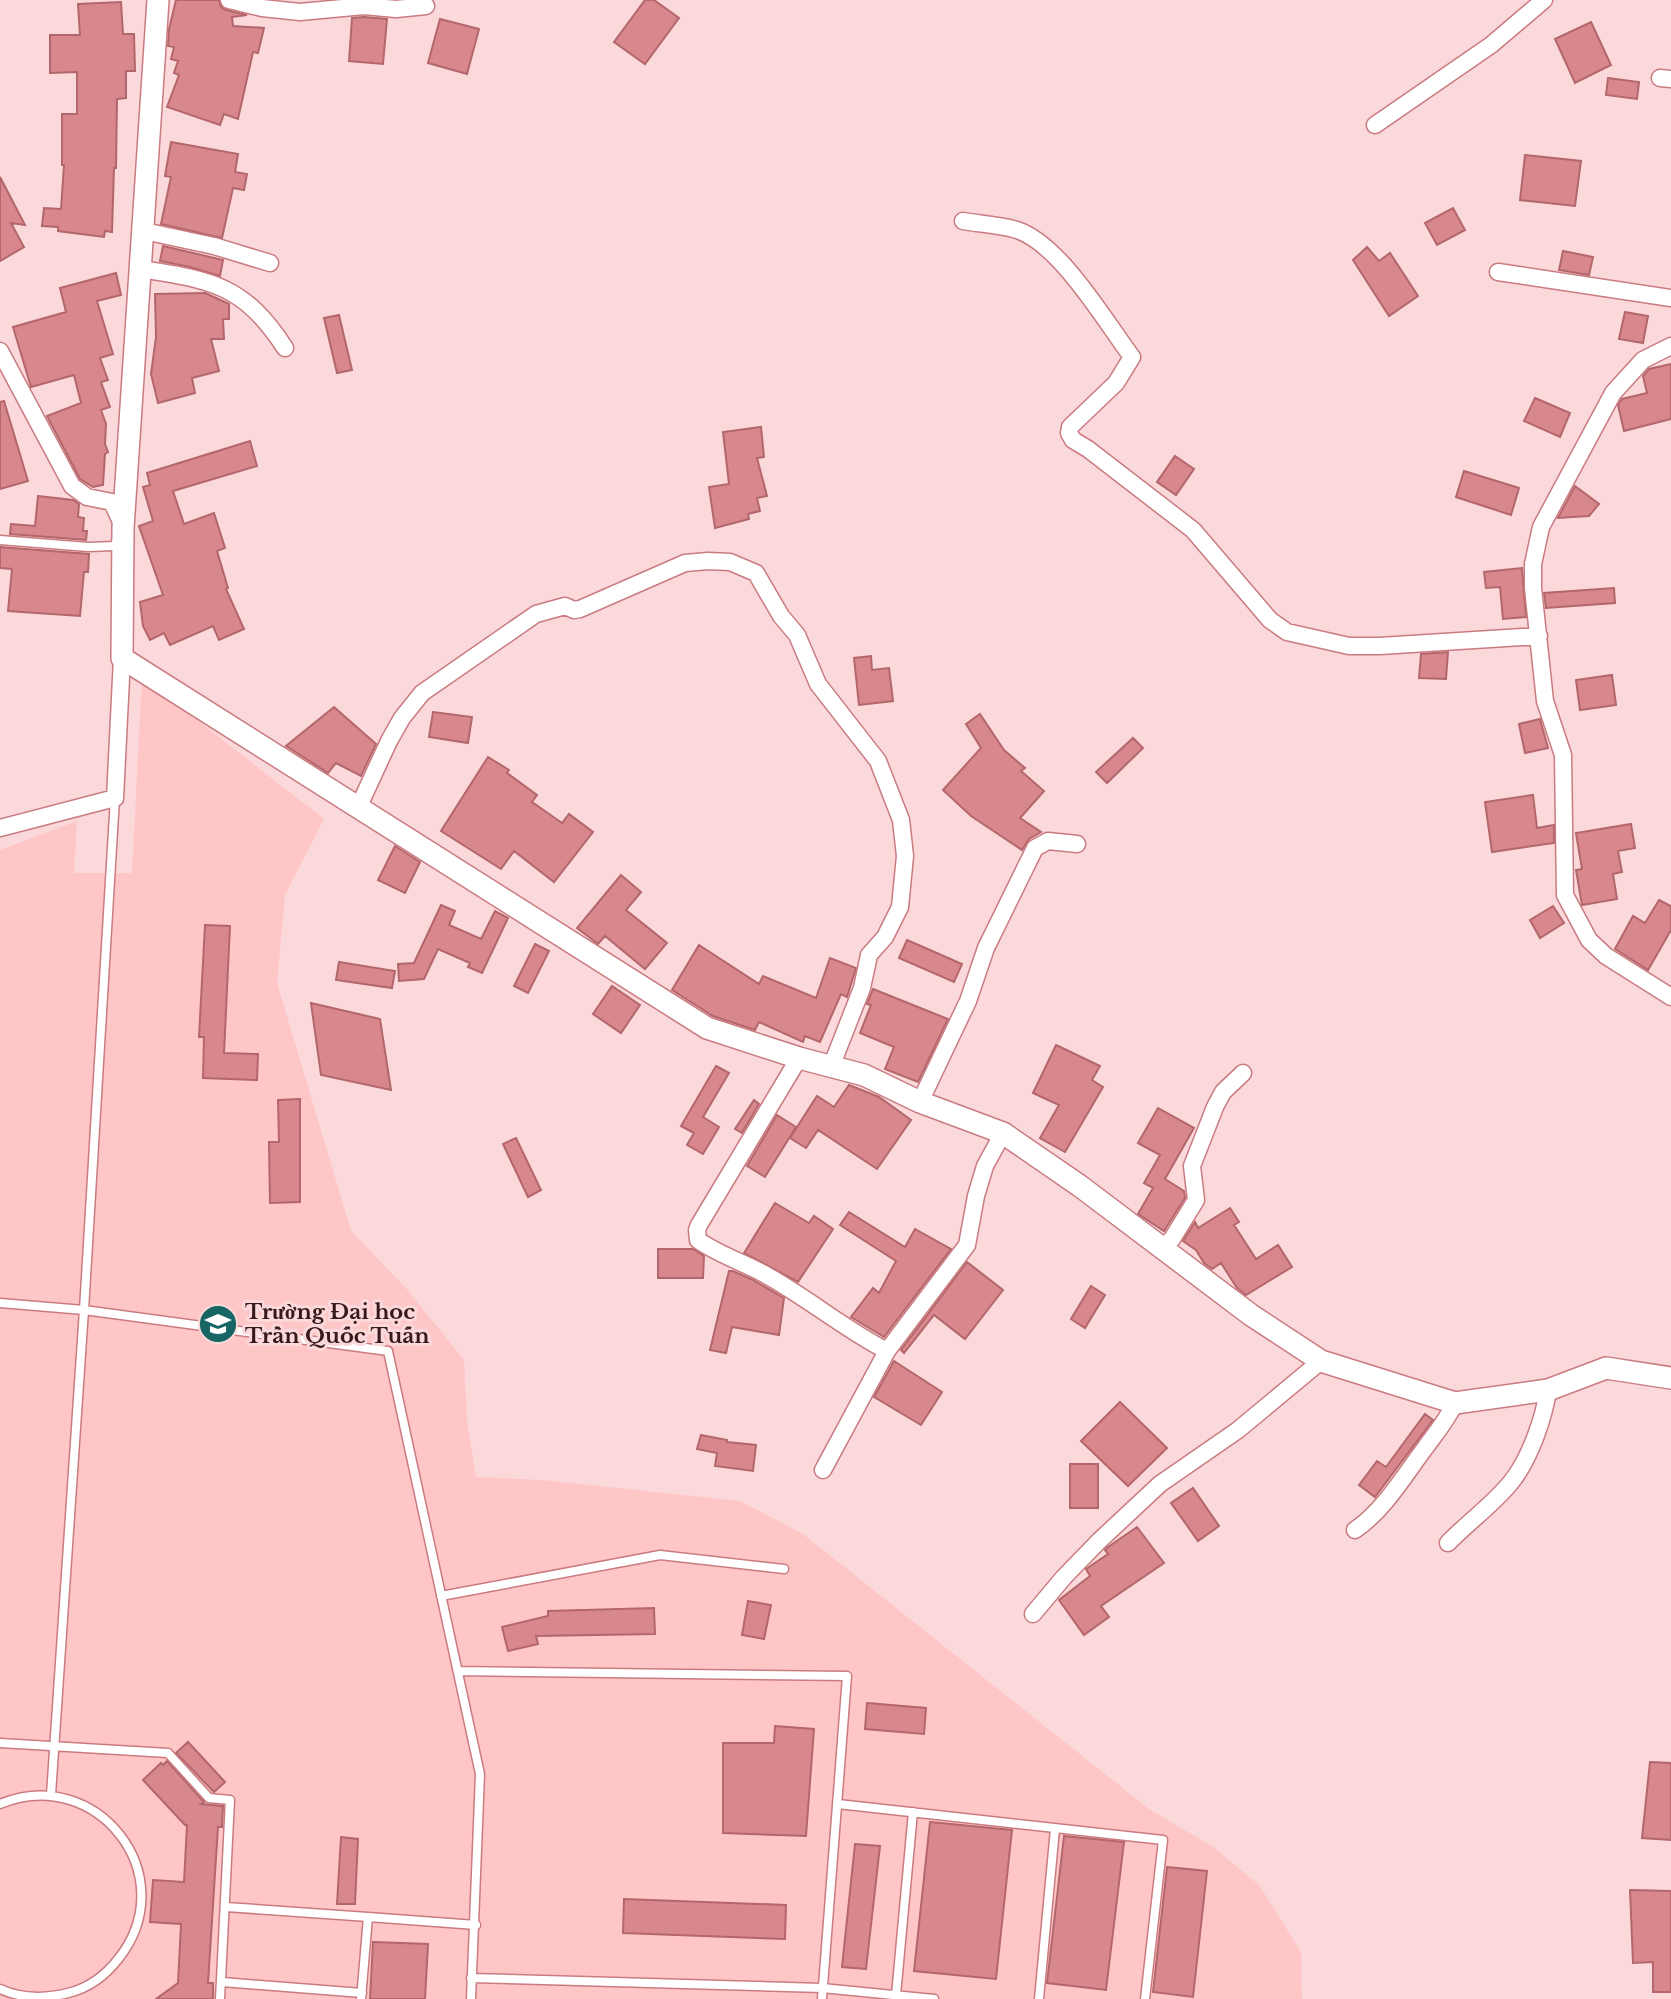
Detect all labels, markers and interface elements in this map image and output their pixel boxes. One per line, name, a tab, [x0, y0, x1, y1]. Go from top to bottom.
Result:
place label: Trường Đại học Trần Quốc Tuấn	[245, 1299, 430, 1349]
school or university icon: Trường Đại học Trần Quốc Tuấn	[197, 1303, 239, 1345]

